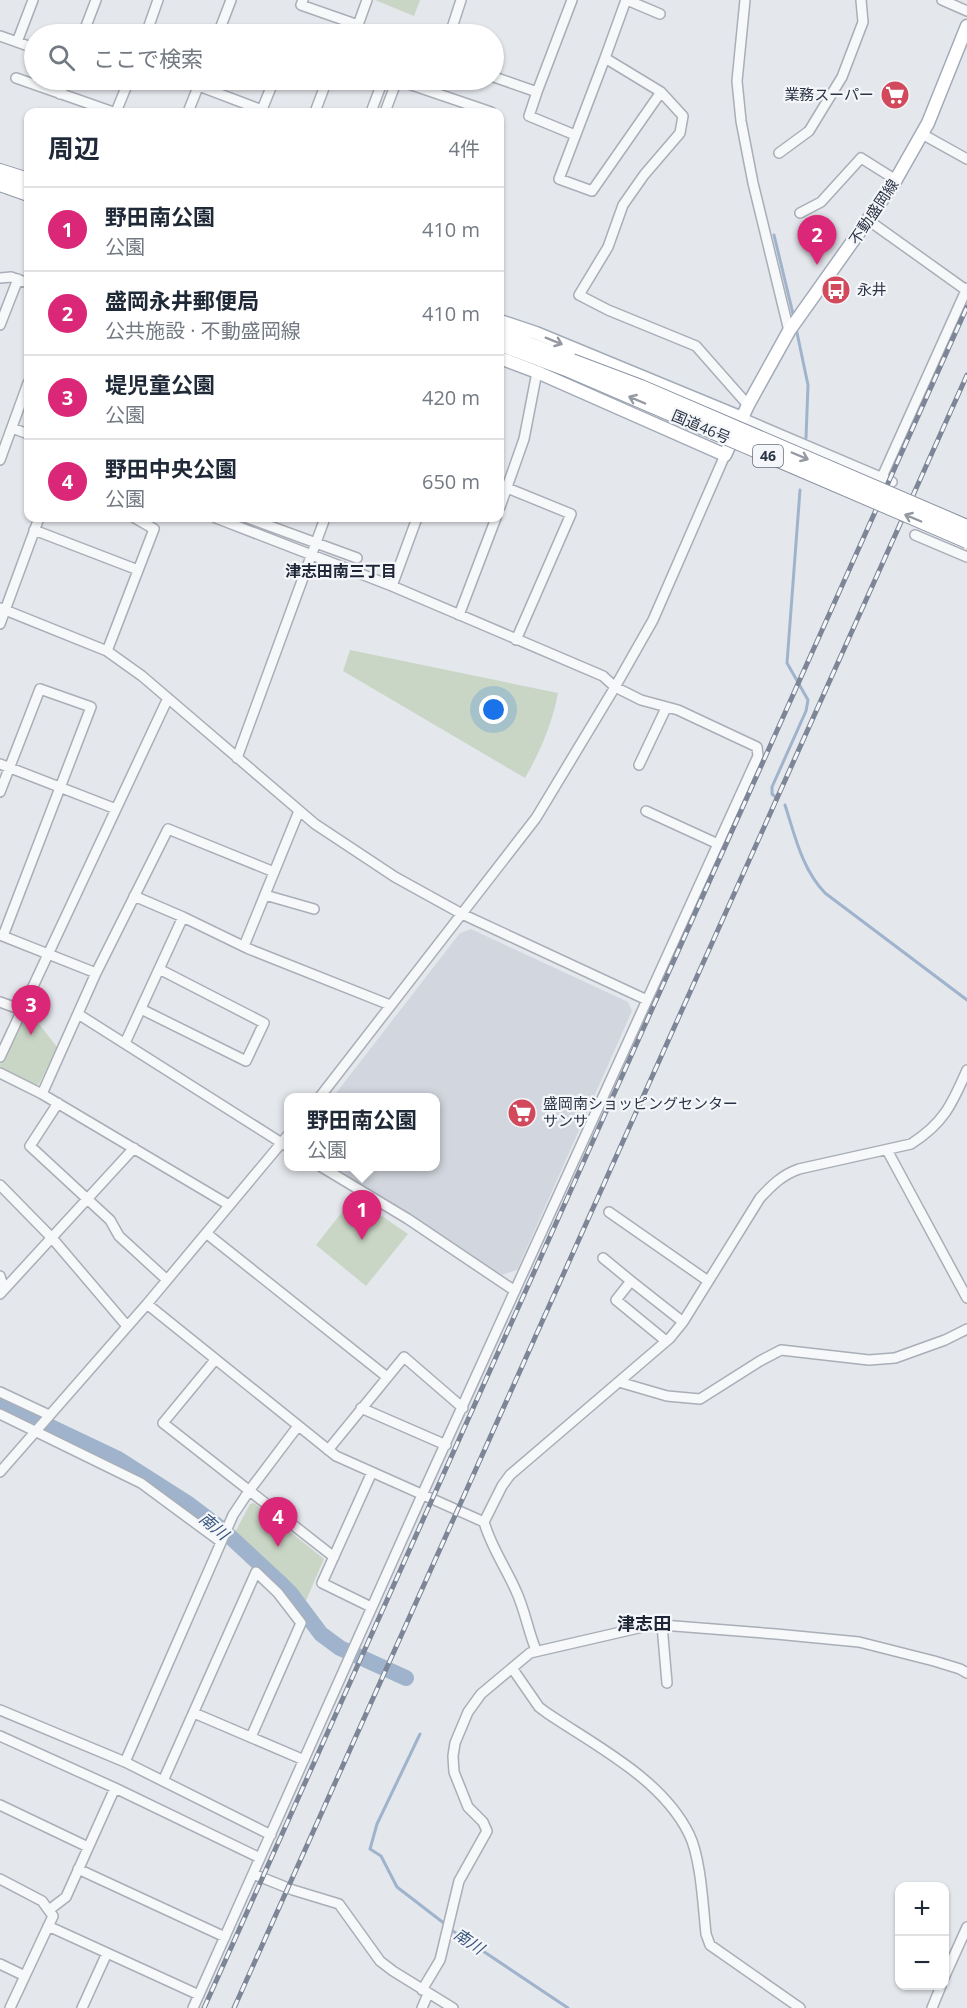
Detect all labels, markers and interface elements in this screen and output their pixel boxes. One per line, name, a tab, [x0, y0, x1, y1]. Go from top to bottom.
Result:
search box	[24, 24, 504, 90]
icon: search	[45, 41, 78, 74]
text: ここで検索	[93, 43, 203, 73]
supermarket icon: 業務スーパー	[879, 79, 911, 111]
place label: 業務スーパー	[784, 84, 874, 104]
text: 周辺	[48, 130, 100, 166]
text: 4件	[449, 135, 480, 162]
street label: 不動盛岡線	[844, 175, 902, 248]
text: 野田南公園	[105, 201, 215, 231]
text: 1	[62, 216, 73, 243]
text: 410 m	[422, 216, 480, 243]
pin: 2	[798, 216, 836, 265]
text: 公園	[105, 233, 145, 260]
bus stop icon: 永井	[820, 274, 852, 306]
place label: 永井	[857, 279, 887, 299]
text: 盛岡永井郵便局	[105, 285, 259, 315]
text: 2	[62, 300, 73, 327]
text: 410 m	[422, 300, 480, 327]
text: 公共施設 · 不動盛岡線	[105, 317, 301, 344]
one-way arrow	[545, 336, 563, 347]
text: 堤児童公園	[105, 369, 215, 399]
text: 3	[62, 384, 73, 411]
text: 420 m	[422, 384, 480, 411]
one-way arrow	[629, 394, 647, 405]
text: 公園	[105, 401, 145, 428]
street label: 国道46号	[669, 405, 734, 447]
road number: 46	[753, 445, 783, 467]
one-way arrow	[791, 451, 809, 462]
text: 野田中央公園	[105, 453, 237, 483]
text: 4	[62, 468, 73, 495]
text: 650 m	[422, 468, 480, 495]
text: 公園	[105, 485, 145, 512]
one-way arrow	[905, 512, 923, 523]
district label: 津志田南三丁目	[285, 560, 397, 582]
your location	[479, 695, 508, 724]
pin: 3	[12, 986, 51, 1035]
popup	[284, 1093, 440, 1171]
place label: 盛岡南ショッピングセンター サンサ	[543, 1093, 738, 1130]
supermarket icon: 盛岡南ショッピングセンター サンサ	[506, 1097, 538, 1129]
text: 野田南公園	[307, 1104, 417, 1134]
text: 公園	[307, 1136, 347, 1163]
pin: 1	[342, 1190, 382, 1240]
pin: 4	[258, 1498, 298, 1547]
water label: 南川	[195, 1507, 235, 1546]
district label: 津志田	[617, 1611, 671, 1635]
map controls	[895, 1882, 949, 1990]
button: +	[895, 1882, 949, 1936]
water label: 南川	[450, 1923, 490, 1960]
button: −	[895, 1936, 949, 1990]

